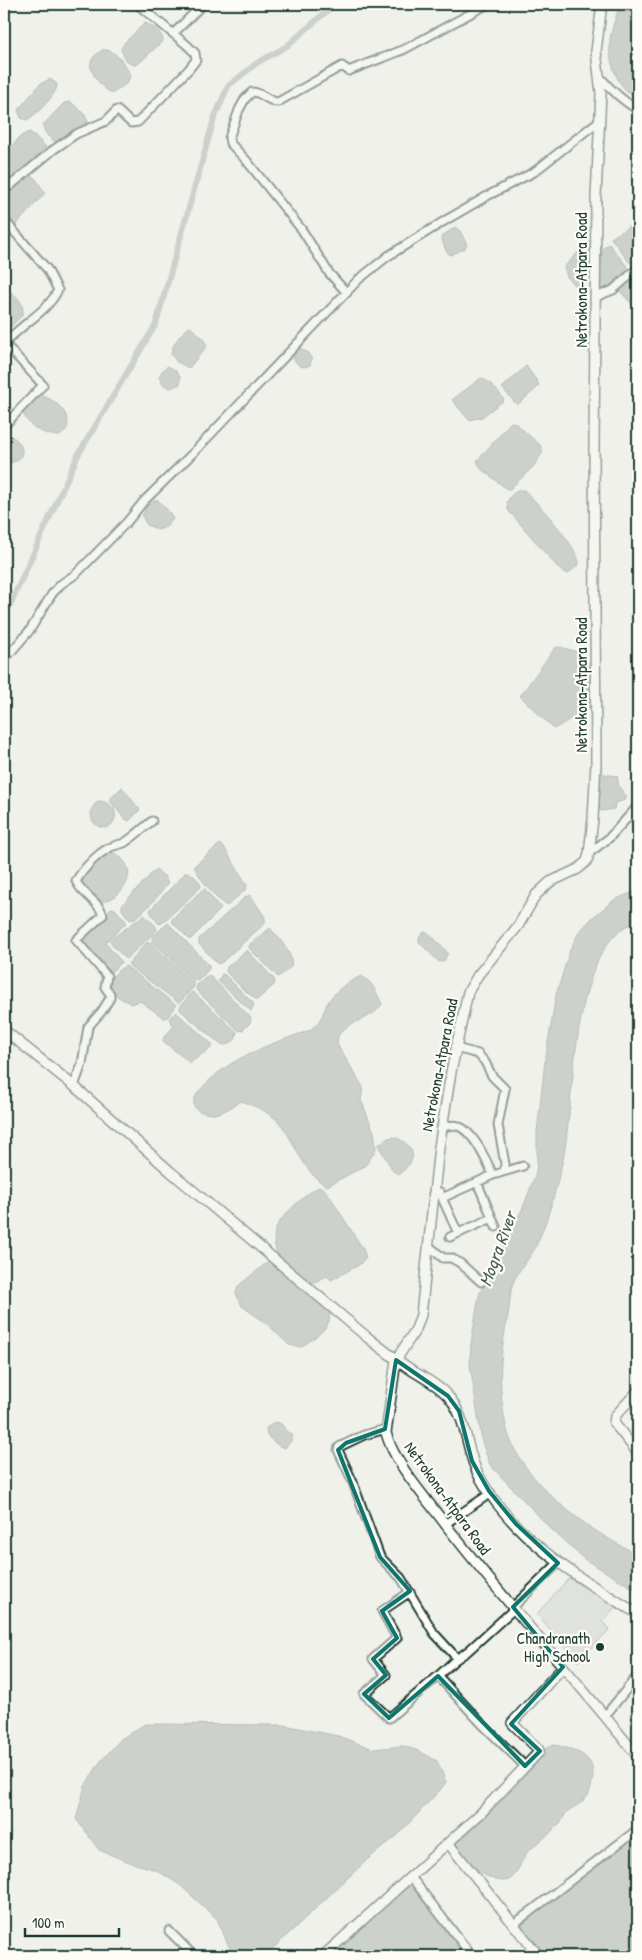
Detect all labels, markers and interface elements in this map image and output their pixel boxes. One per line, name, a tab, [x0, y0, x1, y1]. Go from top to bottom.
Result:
street label: Netrokona-Atpara Road	[570, 213, 592, 347]
street label: Netrokona-Atpara Road	[570, 618, 592, 752]
street label: Netrokona-Atpara Road	[415, 997, 463, 1133]
water label: Mogra River	[473, 1206, 523, 1290]
street label: Netrokona-Atpara Road	[399, 1437, 497, 1559]
place label: Chandranath High School	[517, 1627, 591, 1667]
marker: Chandranath High School	[594, 1641, 606, 1653]
scale bar	[25, 1905, 119, 1937]
text: 100 m	[32, 1912, 65, 1933]

